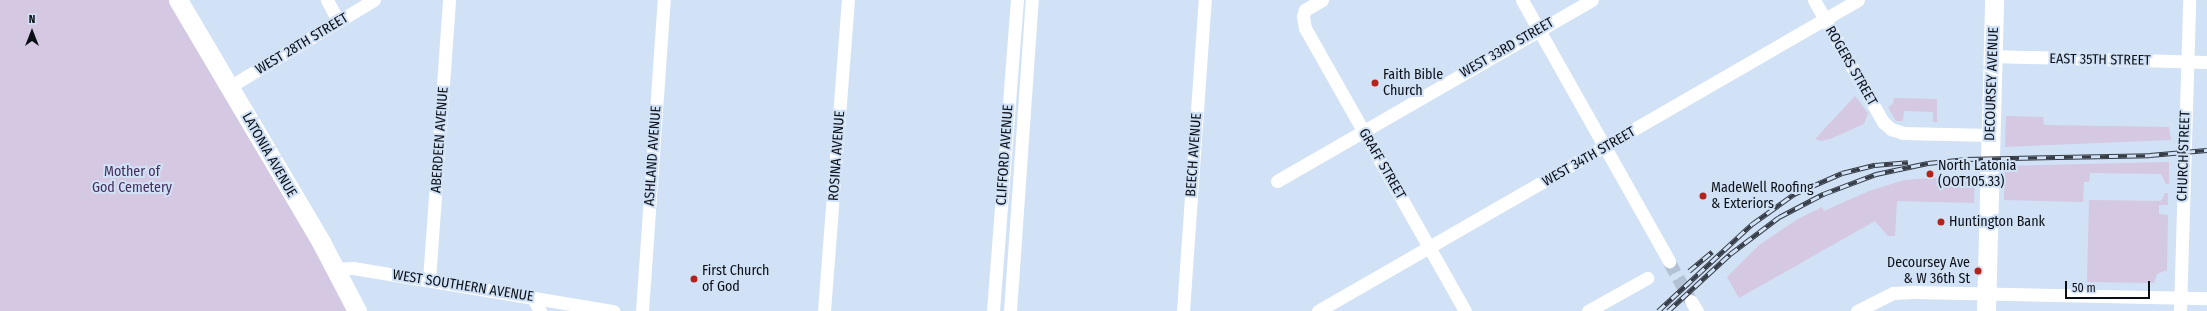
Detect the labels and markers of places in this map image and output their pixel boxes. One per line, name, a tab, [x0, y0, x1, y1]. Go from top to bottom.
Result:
place label: Faith Bible Church	[1383, 67, 1443, 100]
marker: Faith Bible Church	[1370, 78, 1380, 88]
place label: North Latonia (OOT105.33)	[1938, 158, 2016, 190]
marker: North Latonia (OOT105.33)	[1925, 169, 1935, 179]
place label: MadeWell Roofing & Exteriors	[1711, 180, 1814, 212]
marker: MadeWell Roofing & Exteriors	[1698, 191, 1708, 201]
place label: Huntington Bank	[1949, 214, 2045, 230]
marker: Huntington Bank	[1936, 217, 1946, 227]
place label: Decoursey Ave & W 36th St	[1887, 255, 1970, 288]
place label: First Church of God	[702, 263, 769, 296]
marker: Decoursey Ave & W 36th St	[1973, 266, 1983, 276]
marker: First Church of God	[689, 274, 699, 284]

